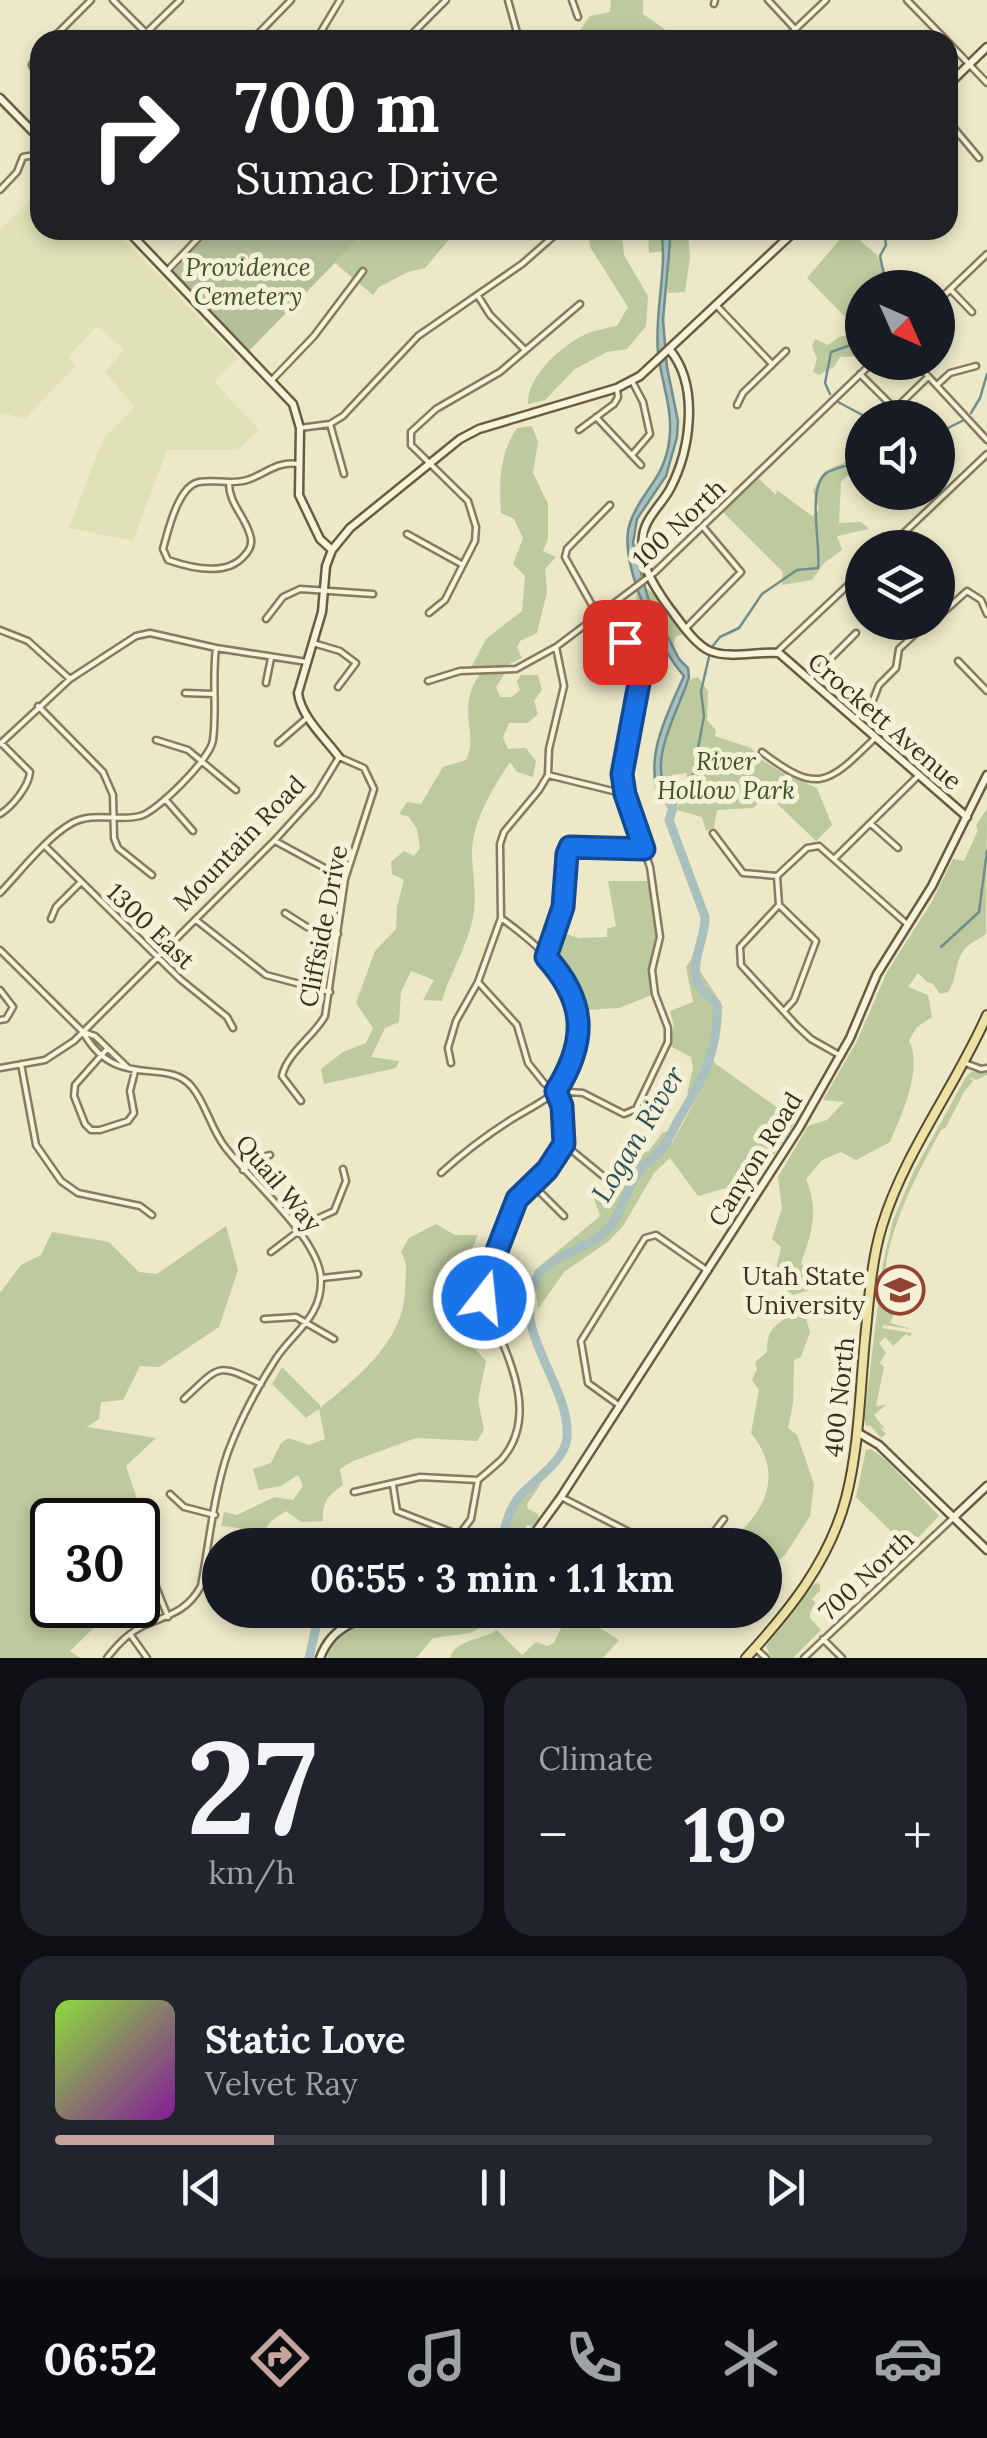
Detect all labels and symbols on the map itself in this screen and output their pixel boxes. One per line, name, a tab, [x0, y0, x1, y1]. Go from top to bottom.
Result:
park label: Providence Cemetery	[185, 251, 311, 312]
north arrow	[845, 270, 955, 380]
street label: 100 North	[626, 472, 732, 574]
pin	[583, 600, 668, 685]
street label: Crockett Avenue	[801, 645, 969, 797]
park label: River Hollow Park	[657, 745, 795, 806]
street label: Mountain Road	[166, 768, 312, 918]
street label: Cliffside Drive	[292, 842, 354, 1010]
street label: 1300 East	[100, 876, 202, 976]
water label: Logan River	[583, 1059, 693, 1209]
street label: Canyon Road	[701, 1086, 809, 1232]
street label: Quail Way	[229, 1128, 330, 1239]
position arrow	[432, 1246, 536, 1350]
place label: Utah State University	[742, 1260, 866, 1321]
school or university icon: Utah State University	[874, 1264, 926, 1316]
street label: 400 North	[817, 1336, 861, 1458]
speed limit sign: 30	[30, 1498, 160, 1628]
street label: 700 North	[812, 1523, 920, 1627]

